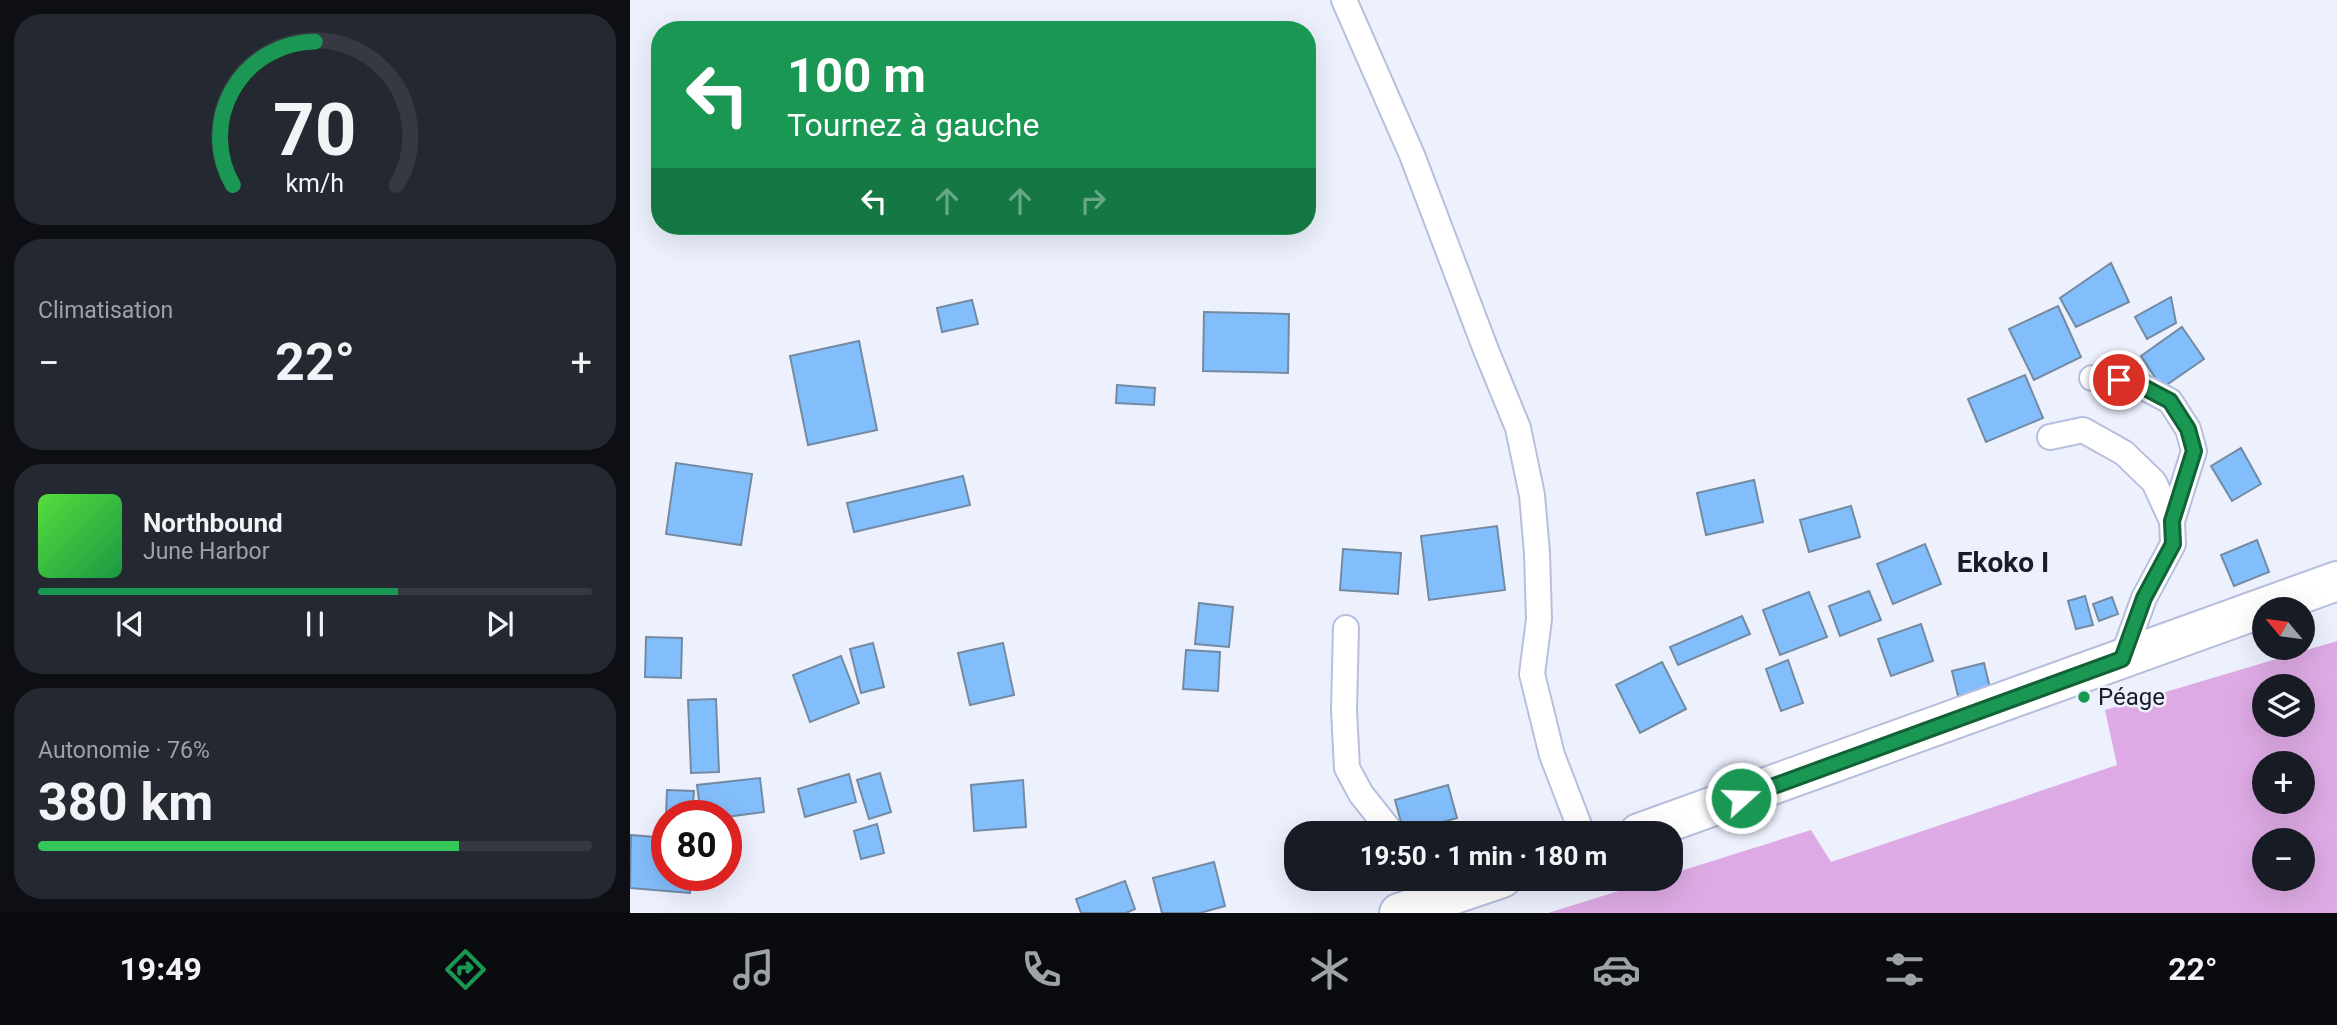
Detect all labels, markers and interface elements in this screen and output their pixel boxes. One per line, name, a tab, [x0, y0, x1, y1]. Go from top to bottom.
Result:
text: 100 m	[787, 47, 926, 104]
icon: left	[672, 49, 763, 140]
text: 70	[273, 88, 357, 174]
text: Tournez à gauche	[787, 106, 1039, 144]
text: km/h	[286, 169, 344, 198]
icon: left	[855, 182, 893, 220]
icon: ahead	[928, 182, 966, 220]
icon: ahead	[1001, 182, 1039, 220]
icon: right	[1074, 182, 1112, 220]
text: Climatisation	[38, 297, 173, 324]
text: 22°	[275, 332, 355, 393]
text: −	[38, 341, 60, 385]
text: +	[570, 341, 592, 385]
pin	[2089, 350, 2149, 410]
icon: arrive	[2100, 361, 2138, 399]
text: Northbound	[143, 508, 283, 538]
text: June Harbor	[143, 538, 270, 565]
district label: Ekoko I	[1957, 546, 2049, 579]
north arrow	[2252, 597, 2315, 660]
map controls	[2252, 597, 2315, 891]
icon: previous	[111, 605, 149, 643]
icon: pause	[296, 605, 334, 643]
icon: next	[481, 605, 519, 643]
button: layers	[2252, 674, 2315, 737]
place label: Péage	[2098, 683, 2165, 711]
marker: Péage	[2076, 689, 2092, 705]
text: Autonomie · 76%	[38, 737, 210, 764]
button: +	[2252, 751, 2315, 814]
position arrow	[1704, 761, 1778, 835]
text: 380 km	[38, 772, 213, 833]
speed limit sign: 80	[651, 800, 742, 891]
button: −	[2252, 828, 2315, 891]
text: 19:50 · 1 min · 180 m	[1360, 841, 1607, 871]
icon: directions	[441, 945, 490, 994]
icon: music	[729, 945, 778, 994]
icon: phone	[1017, 945, 1066, 994]
icon: climate	[1305, 945, 1354, 994]
icon: car	[1592, 945, 1641, 994]
icon: filters	[1880, 945, 1929, 994]
text: 19:49	[119, 950, 202, 988]
text: 22°	[2168, 950, 2217, 988]

